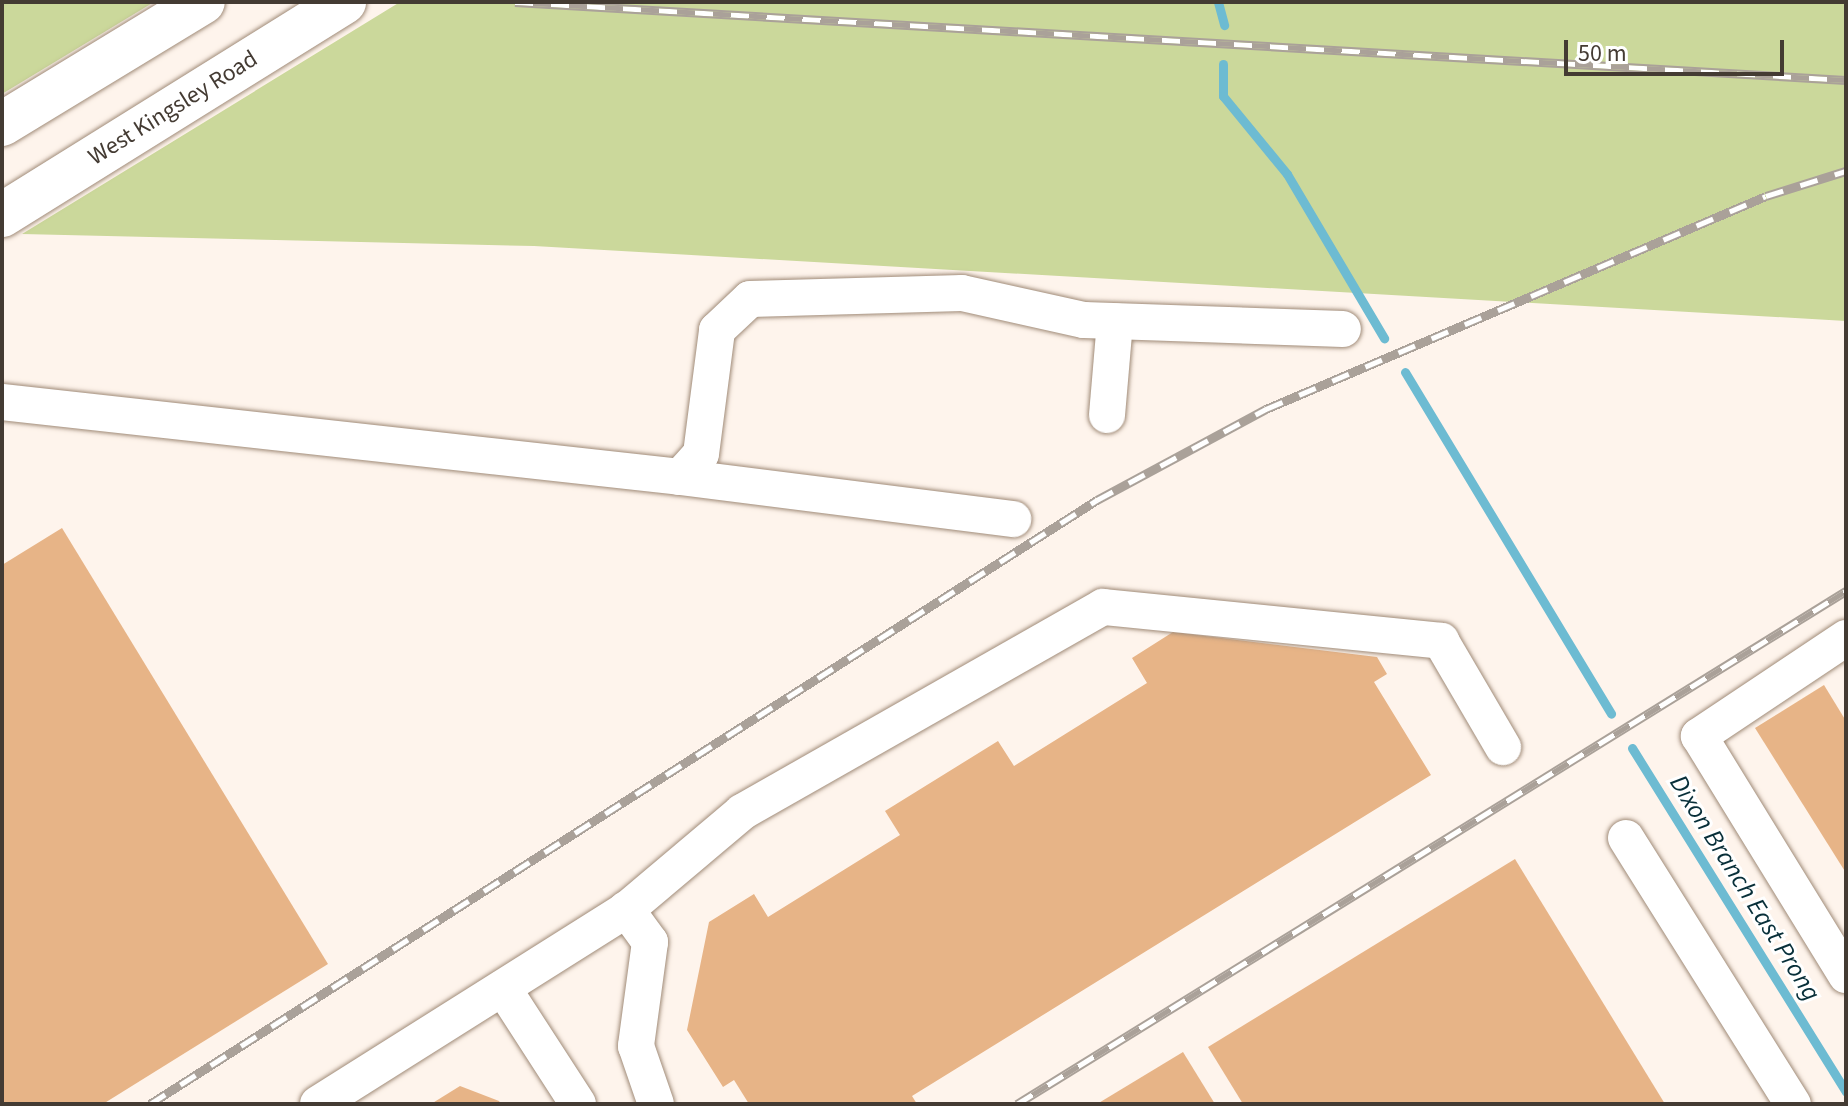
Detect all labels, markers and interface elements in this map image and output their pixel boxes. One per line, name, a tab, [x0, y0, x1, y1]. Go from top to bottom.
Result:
scale bar	[1568, 24, 1788, 74]
text: 50 m	[1578, 36, 1627, 71]
street label: West Kingsley Road	[83, 44, 263, 172]
water label: Dixon Branch East Prong	[1663, 769, 1827, 1007]

